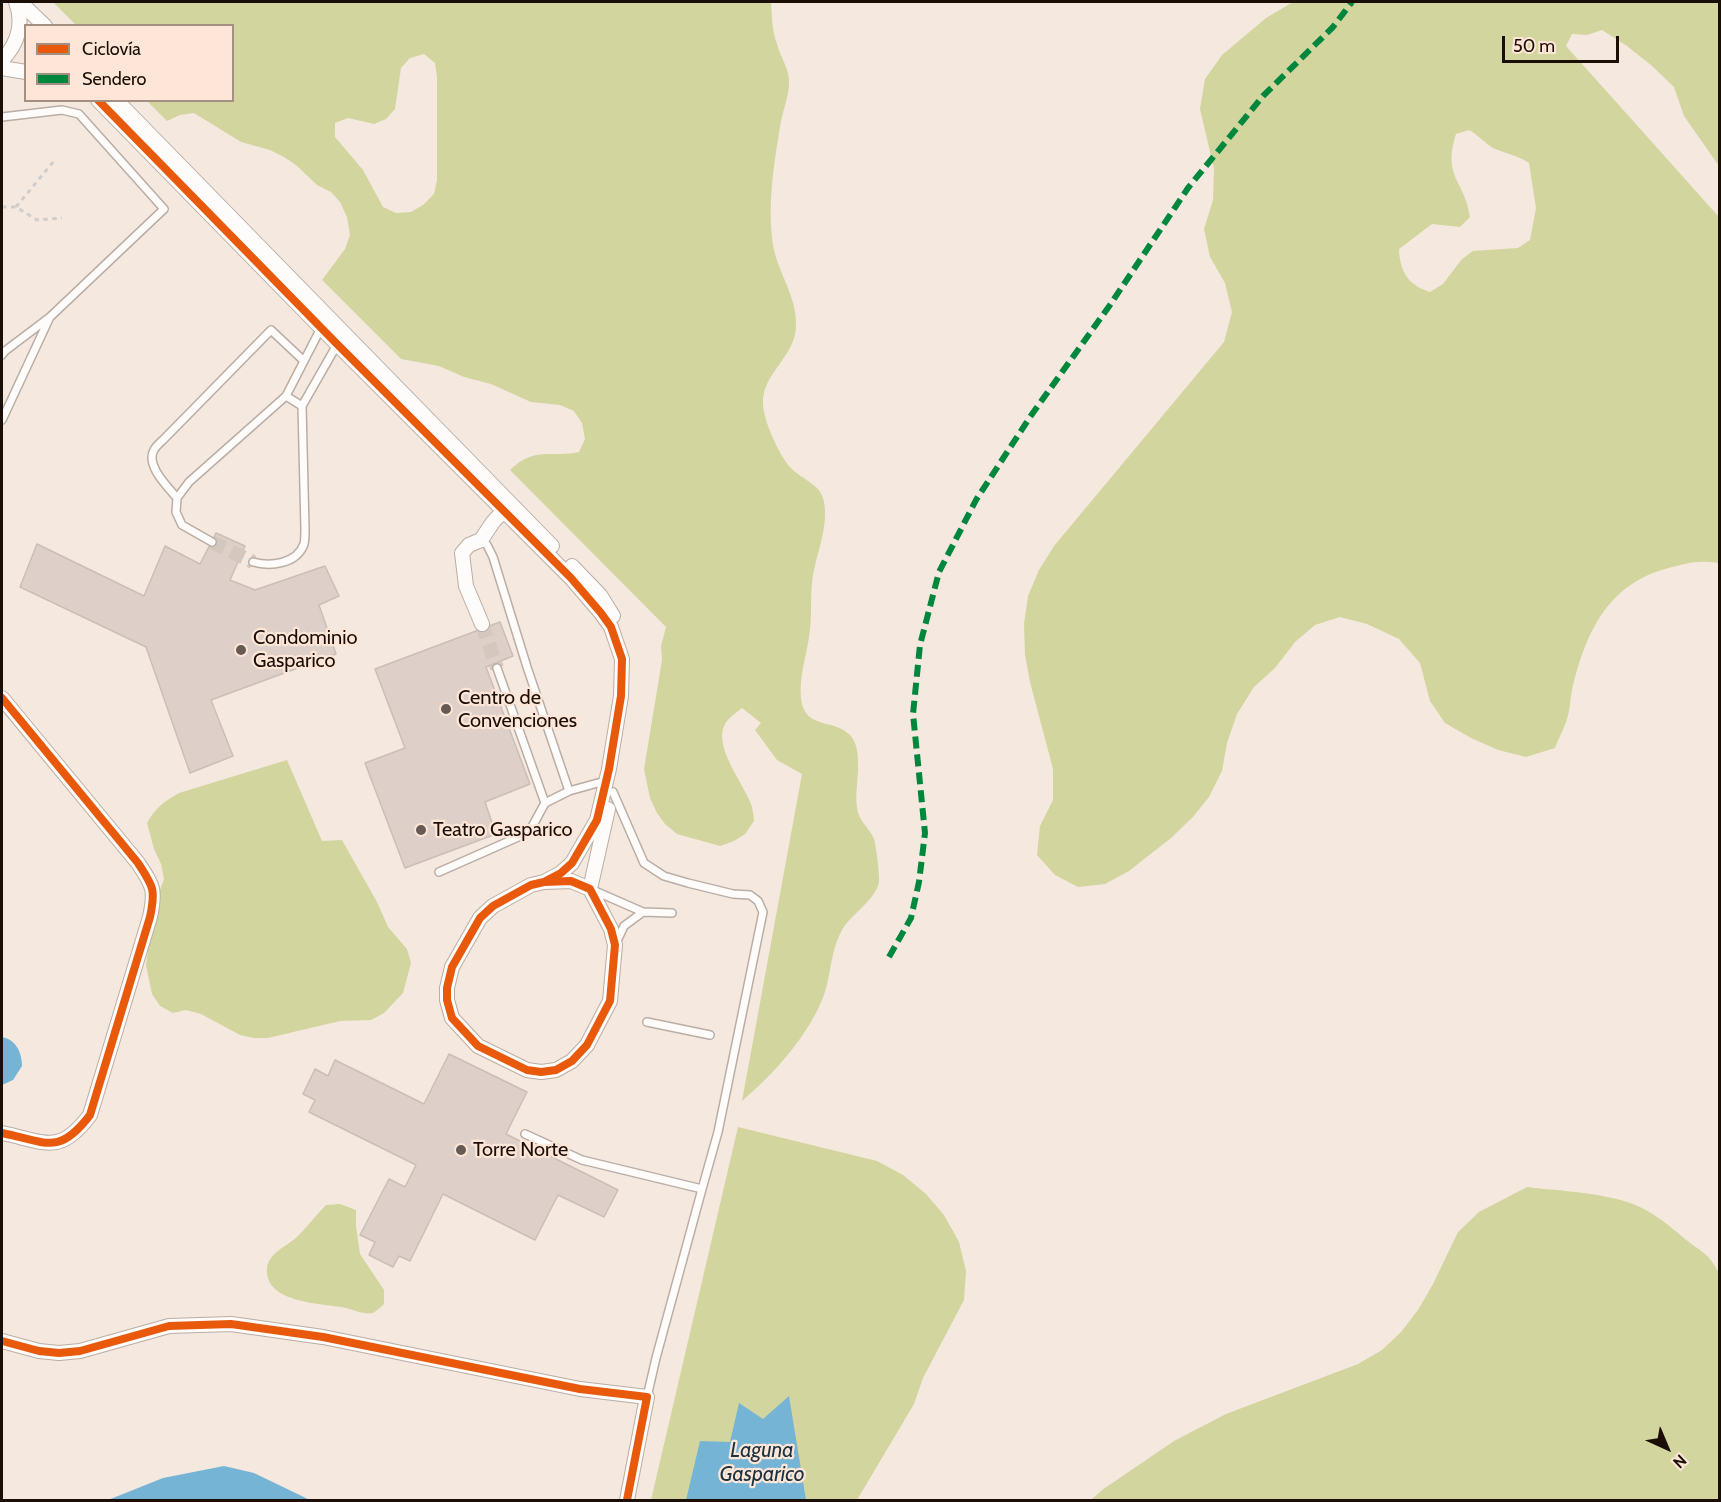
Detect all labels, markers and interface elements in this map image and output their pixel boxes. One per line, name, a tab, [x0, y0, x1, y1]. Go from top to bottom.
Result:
legend	[24, 24, 234, 102]
scale bar	[1505, 24, 1622, 62]
text: 50 m	[1513, 35, 1555, 57]
text: Ciclovía	[82, 38, 141, 60]
text: Sendero	[82, 68, 146, 90]
place label: Condominio Gasparico	[253, 626, 358, 673]
marker: Condominio Gasparico	[234, 643, 248, 657]
place label: Centro de Convenciones	[458, 686, 577, 733]
marker: Centro de Convenciones	[439, 702, 453, 716]
place label: Teatro Gasparico	[433, 818, 573, 842]
marker: Teatro Gasparico	[414, 823, 428, 837]
place label: Torre Norte	[473, 1138, 568, 1162]
marker: Torre Norte	[454, 1143, 468, 1157]
north arrow	[1637, 1418, 1697, 1478]
water label: Laguna Gasparico	[719, 1438, 805, 1488]
text: N	[1669, 1451, 1691, 1472]

